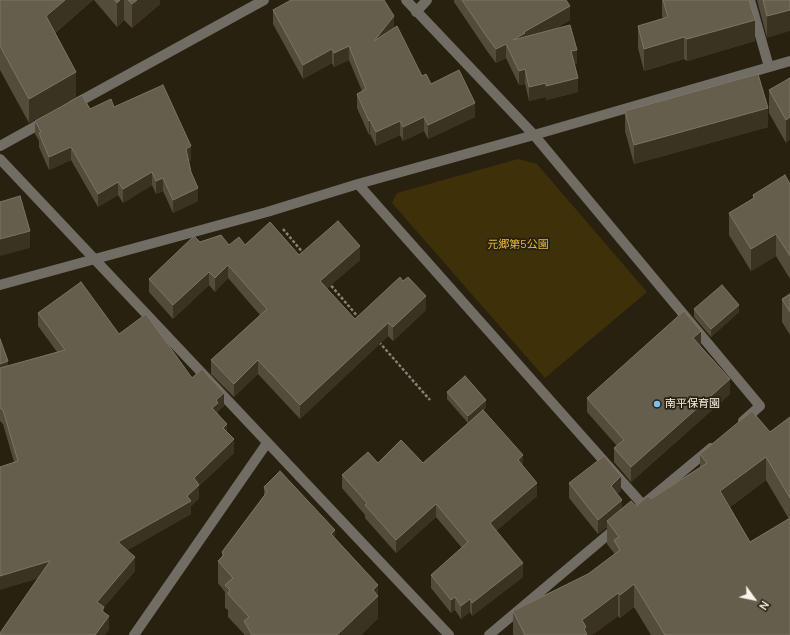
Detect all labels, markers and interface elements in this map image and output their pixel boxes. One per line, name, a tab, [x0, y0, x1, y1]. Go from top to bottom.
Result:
park label: 元郷第5公園	[487, 238, 549, 252]
place label: 南平保育園	[665, 397, 720, 411]
marker: 南平保育園	[652, 399, 662, 409]
north arrow	[734, 579, 774, 619]
text: N	[756, 598, 773, 613]

